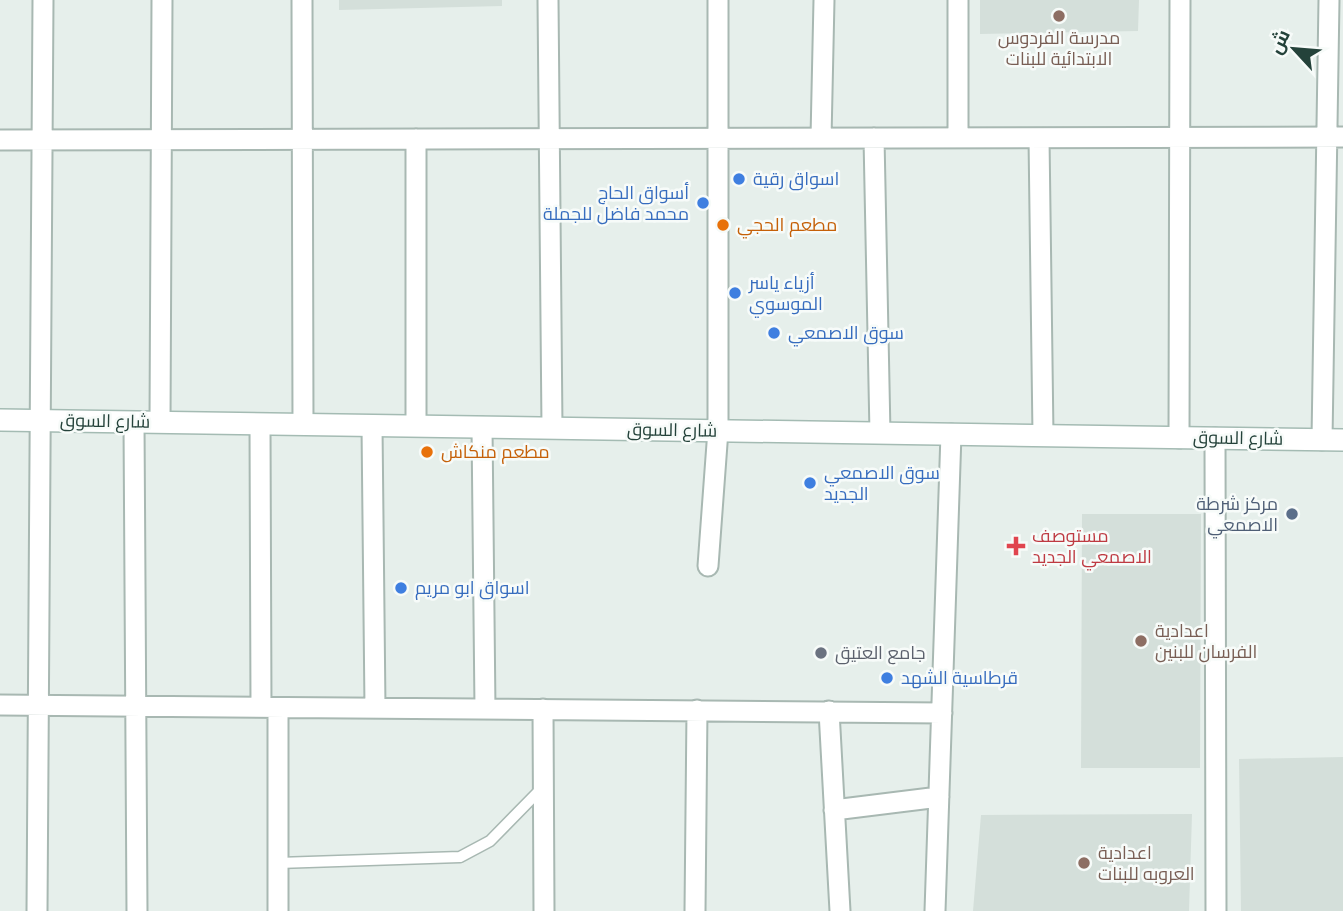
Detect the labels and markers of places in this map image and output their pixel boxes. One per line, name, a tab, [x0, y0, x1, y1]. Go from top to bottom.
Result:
marker: مدرسة الفردوس الابتدائية للبنات	[1051, 8, 1067, 24]
place label: مدرسة الفردوس الابتدائية للبنات	[998, 27, 1120, 69]
place label: اسواق رقية	[753, 168, 839, 191]
marker: اسواق رقية	[731, 171, 747, 187]
place label: أسواق الحاج محمد فاضل للجملة	[543, 182, 689, 225]
marker: أسواق الحاج محمد فاضل للجملة	[695, 195, 711, 211]
place label: مطعم الحجي	[737, 214, 837, 239]
marker: مطعم الحجي	[715, 217, 731, 233]
place label: أزياء ياسر الموسوي	[748, 272, 823, 318]
marker: أزياء ياسر الموسوي	[727, 285, 743, 301]
place label: سوق الاصمعي	[788, 322, 904, 347]
marker: سوق الاصمعي	[766, 325, 782, 341]
place label: مطعم منكاش	[441, 441, 550, 464]
marker: مطعم منكاش	[419, 444, 435, 460]
place label: سوق الاصمعي الجديد	[824, 462, 940, 504]
marker: سوق الاصمعي الجديد	[802, 475, 818, 491]
place label: مركز شرطة الاصمعي	[1196, 493, 1278, 539]
marker: مركز شرطة الاصمعي	[1284, 506, 1300, 522]
place label: مستوصف الاصمعي الجديد	[1032, 525, 1152, 571]
marker: مستوصف الاصمعي الجديد	[1006, 536, 1026, 556]
place label: اسواق ابو مريم	[415, 577, 530, 600]
marker: اسواق ابو مريم	[393, 580, 409, 596]
place label: اعدادية الفرسان للبنين	[1155, 620, 1257, 663]
marker: اعدادية الفرسان للبنين	[1133, 633, 1149, 649]
place label: جامع العتيق	[835, 642, 926, 665]
marker: جامع العتيق	[813, 645, 829, 661]
place label: قرطاسية الشهد	[901, 667, 1018, 689]
marker: قرطاسية الشهد	[879, 670, 895, 686]
place label: اعدادية العروبه للبنات	[1098, 842, 1195, 885]
marker: اعدادية العروبه للبنات	[1076, 855, 1092, 871]

